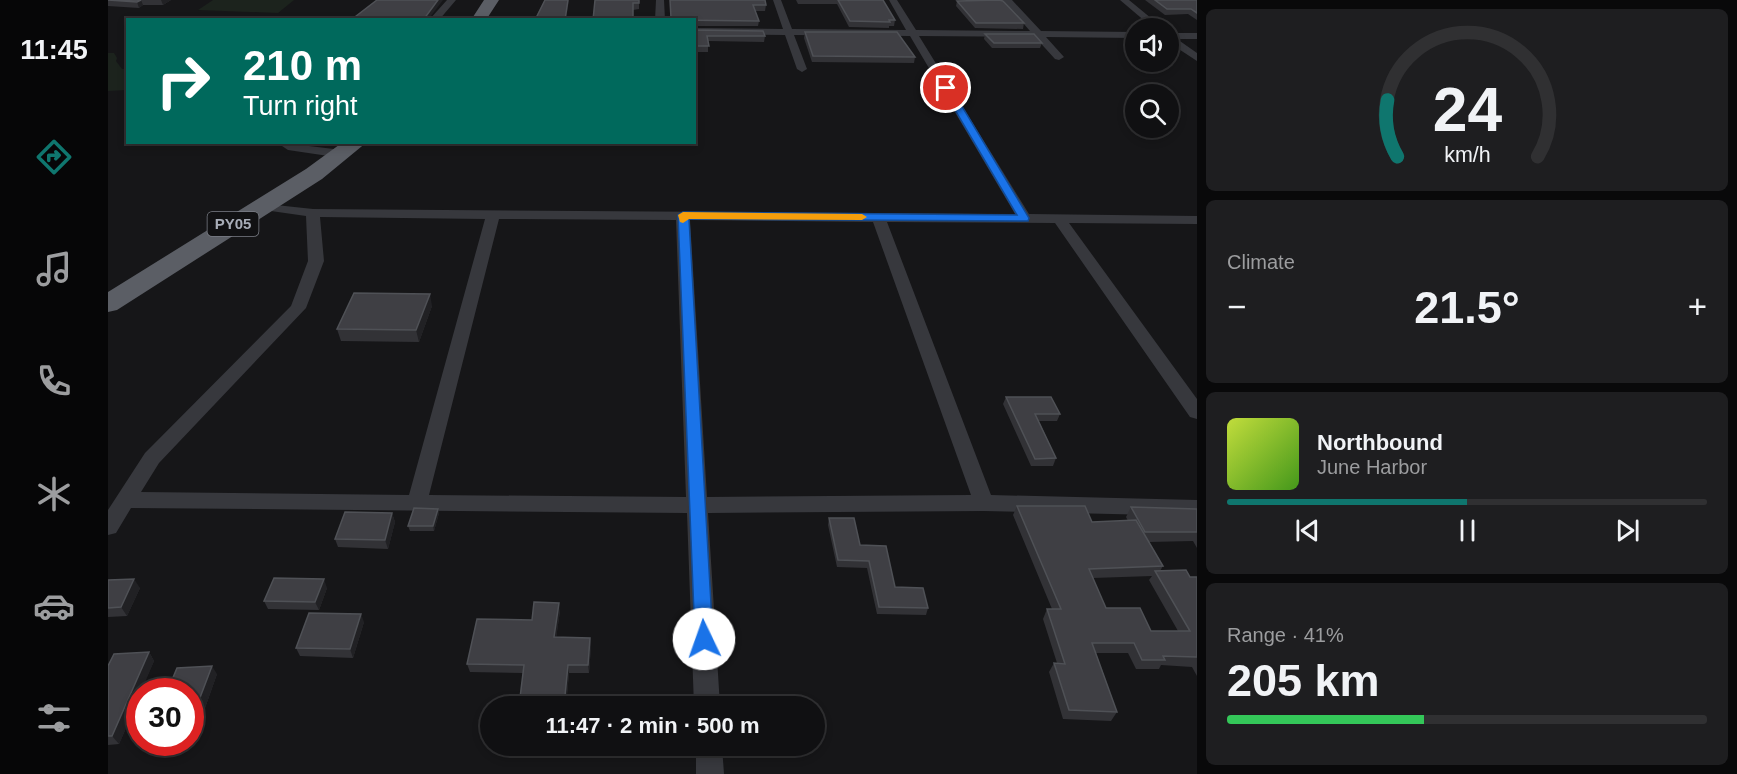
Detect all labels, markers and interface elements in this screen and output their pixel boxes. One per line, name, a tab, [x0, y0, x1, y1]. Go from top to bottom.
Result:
map controls	[1125, 18, 1179, 138]
button: sound	[1125, 18, 1179, 72]
text: 11:45	[20, 35, 88, 65]
icon: right	[144, 42, 222, 120]
text: 210 m	[243, 42, 362, 89]
pin	[920, 62, 971, 113]
icon: arrive	[929, 71, 962, 104]
text: 24	[1432, 75, 1502, 144]
button: search	[1125, 84, 1179, 138]
text: Turn right	[243, 91, 358, 121]
icon: directions	[33, 136, 75, 178]
text: km/h	[1444, 144, 1490, 168]
road number: PY05	[208, 212, 258, 236]
icon: music	[33, 248, 75, 290]
text: Climate	[1227, 251, 1295, 273]
text: 21.5°	[1414, 282, 1520, 333]
text: −	[1227, 288, 1246, 325]
text: +	[1688, 288, 1707, 325]
icon: phone	[33, 360, 75, 402]
text: Northbound	[1317, 430, 1443, 455]
text: June Harbor	[1317, 456, 1427, 478]
icon: climate	[33, 473, 75, 515]
icon: previous	[1291, 514, 1324, 547]
icon: pause	[1451, 514, 1484, 547]
icon: next	[1611, 514, 1644, 547]
icon: car	[33, 585, 75, 627]
position arrow	[672, 607, 736, 671]
text: Range · 41%	[1227, 624, 1344, 646]
text: 205 km	[1227, 655, 1380, 706]
speed limit sign: 30	[126, 678, 204, 756]
icon: filters	[33, 697, 75, 739]
text: 11:47 · 2 min · 500 m	[546, 713, 760, 738]

